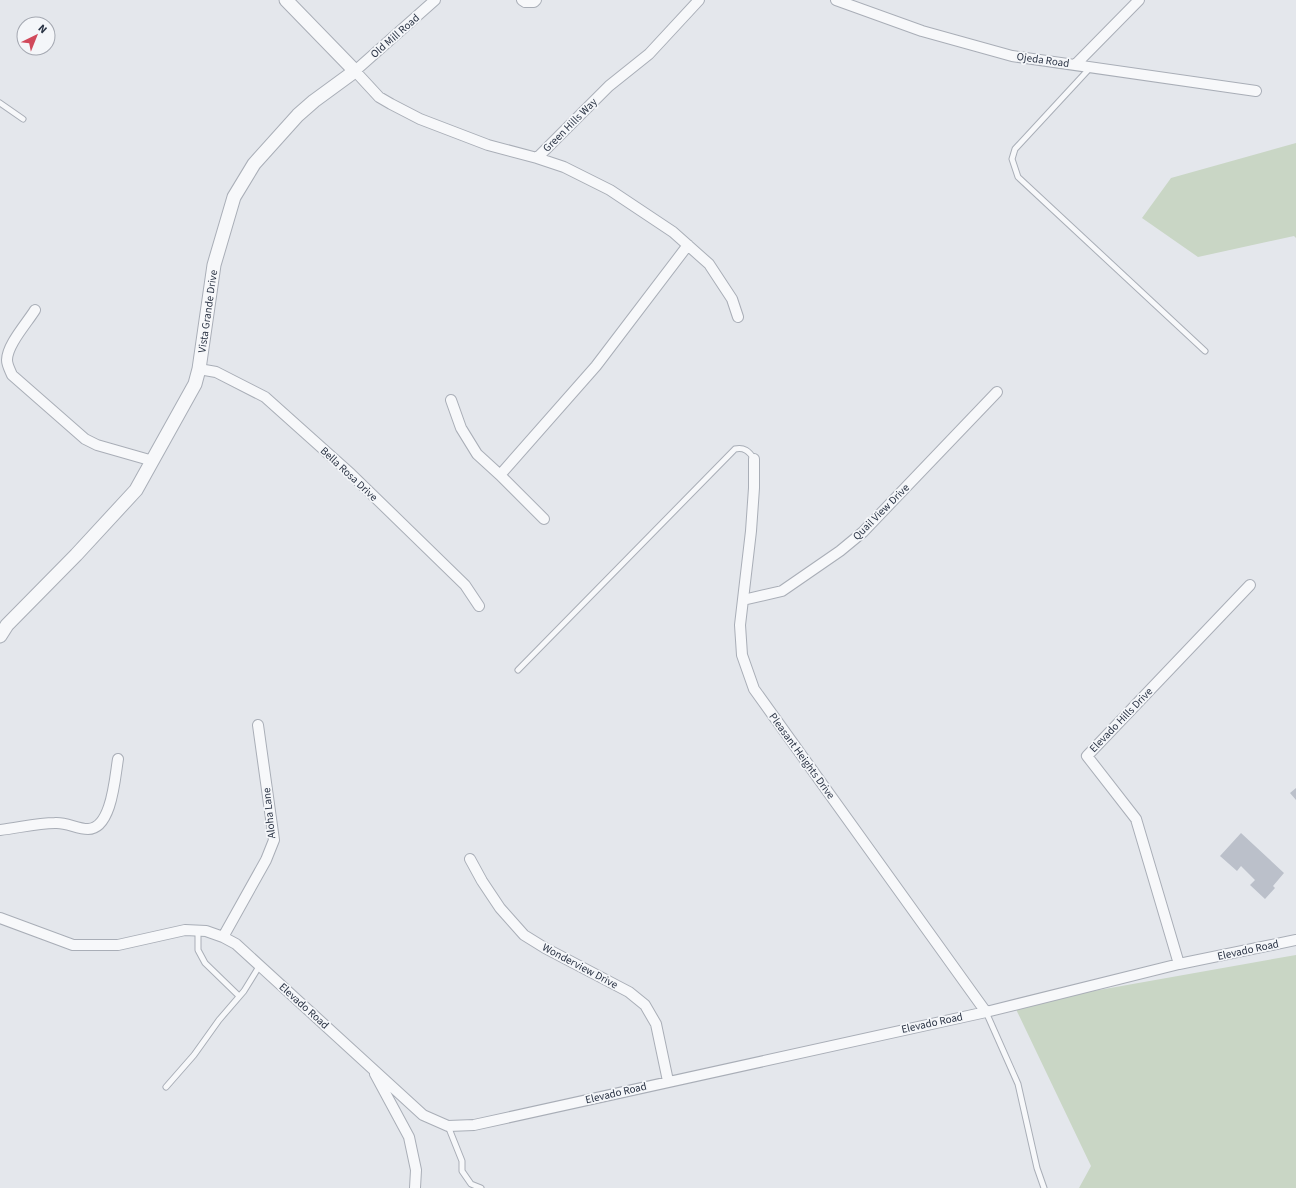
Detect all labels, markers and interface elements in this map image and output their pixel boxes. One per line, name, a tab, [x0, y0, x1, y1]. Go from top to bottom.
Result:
street label: Old Mill Road	[367, 10, 423, 62]
north arrow	[16, 16, 56, 56]
text: N	[35, 21, 50, 37]
street label: Ojeda Road	[1016, 49, 1070, 71]
street label: Green Hills Way	[540, 95, 600, 155]
street label: Vista Grande Drive	[194, 268, 221, 354]
street label: Bella Rosa Drive	[317, 443, 381, 505]
street label: Quail View Drive	[849, 480, 913, 544]
street label: Elevado Hills Drive	[1086, 684, 1156, 756]
street label: Pleasant Heights Drive	[766, 710, 839, 803]
street label: Aloha Lane	[259, 786, 279, 839]
street label: Elevado Road	[1216, 936, 1280, 964]
street label: Wonderview Drive	[540, 940, 621, 992]
street label: Elevado Road	[276, 980, 332, 1032]
street label: Elevado Road	[900, 1009, 964, 1037]
street label: Elevado Road	[584, 1079, 648, 1107]

